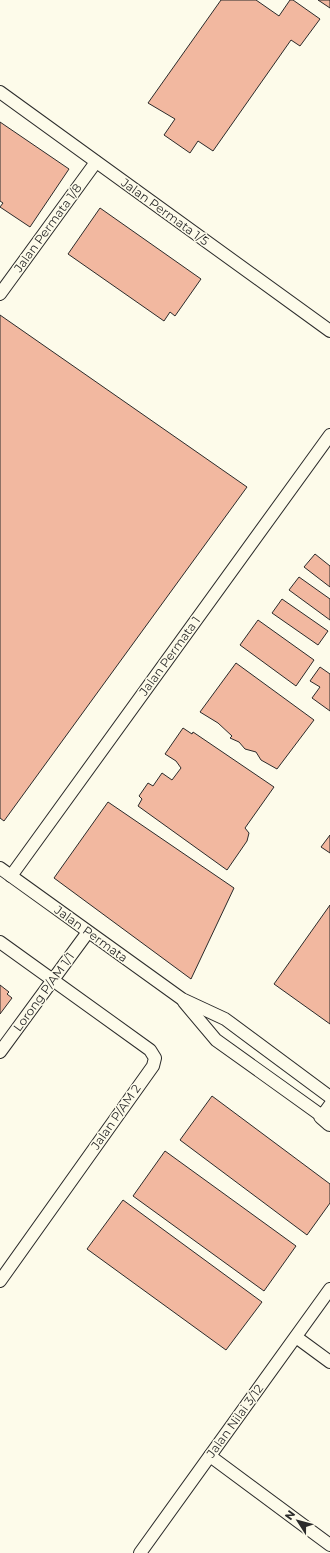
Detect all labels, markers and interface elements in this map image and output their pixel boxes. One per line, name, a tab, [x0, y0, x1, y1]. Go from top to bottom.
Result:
street label: Jalan Permata 1/5	[118, 174, 212, 249]
street label: Jalan Permata 1/8	[10, 180, 85, 276]
street label: Jalan Permata 1	[135, 613, 203, 699]
street label: Jalan Permata	[51, 901, 131, 965]
street label: Lorong P/AM 1/1	[10, 949, 77, 1034]
street label: Jalan P/AM 2	[87, 1081, 144, 1153]
street label: Jalan Nilai 3/12	[202, 1381, 266, 1461]
north arrow	[278, 1501, 318, 1541]
text: N	[282, 1507, 298, 1523]

